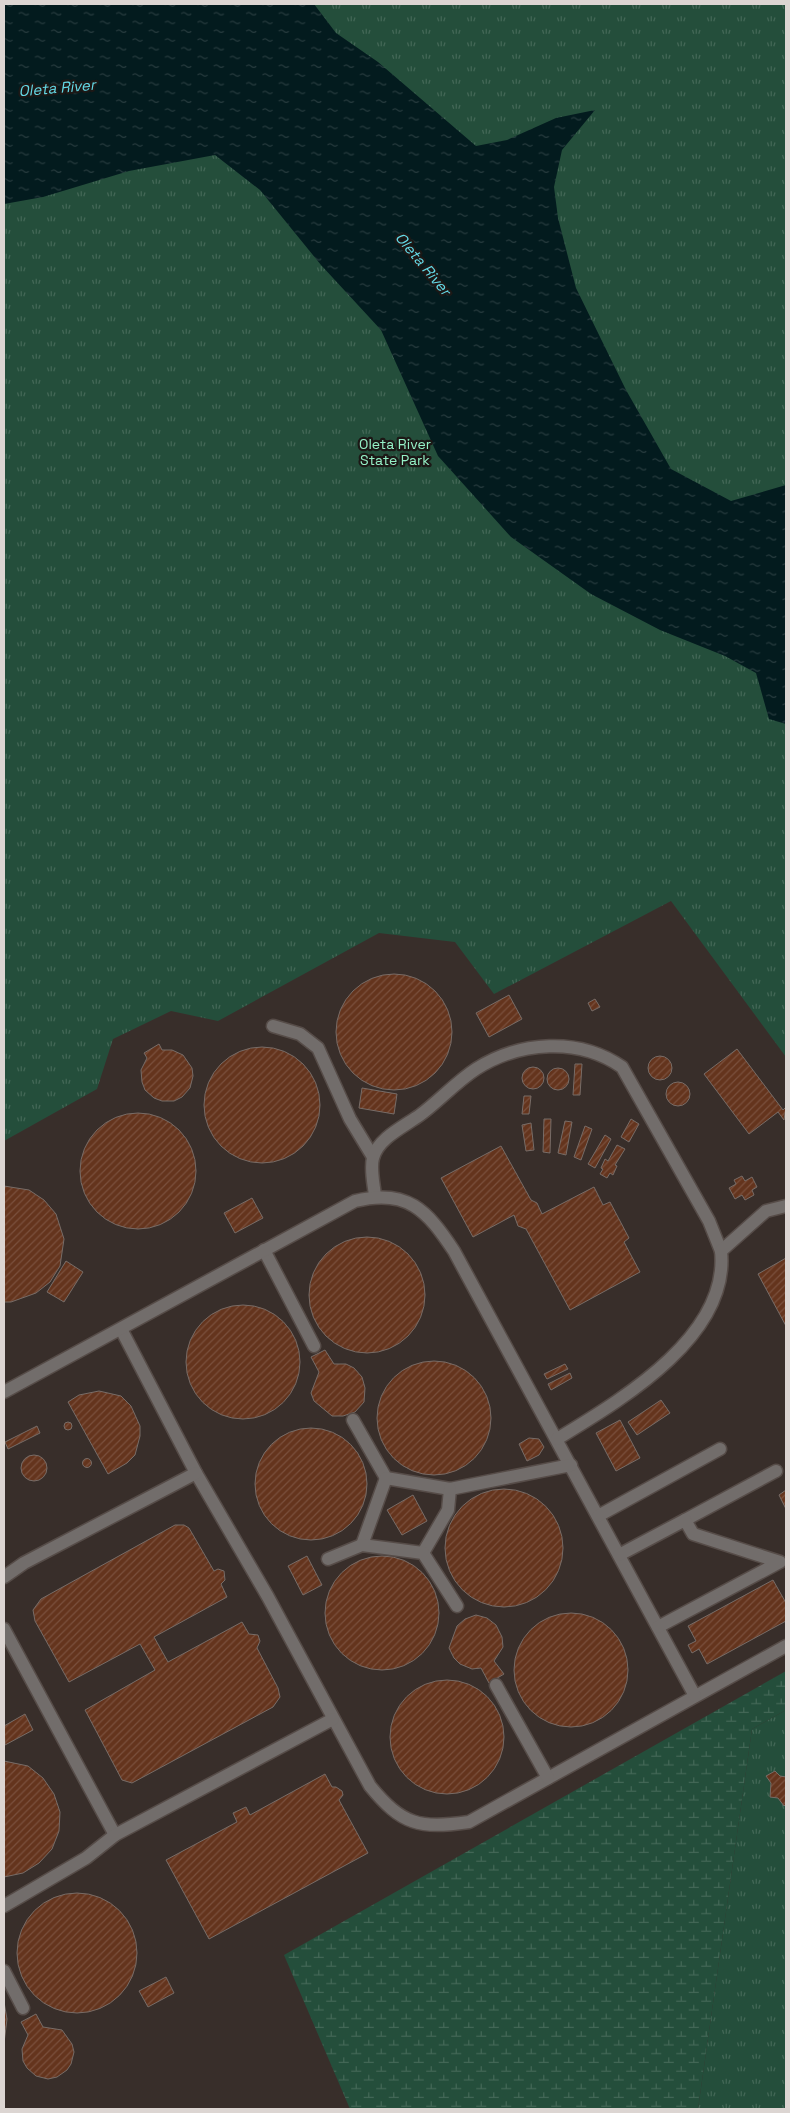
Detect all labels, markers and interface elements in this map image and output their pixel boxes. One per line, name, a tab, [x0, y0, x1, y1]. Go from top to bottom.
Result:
water label: Oleta River	[18, 75, 98, 100]
water label: Oleta River	[391, 228, 456, 300]
park label: Oleta River State Park	[359, 435, 431, 469]

